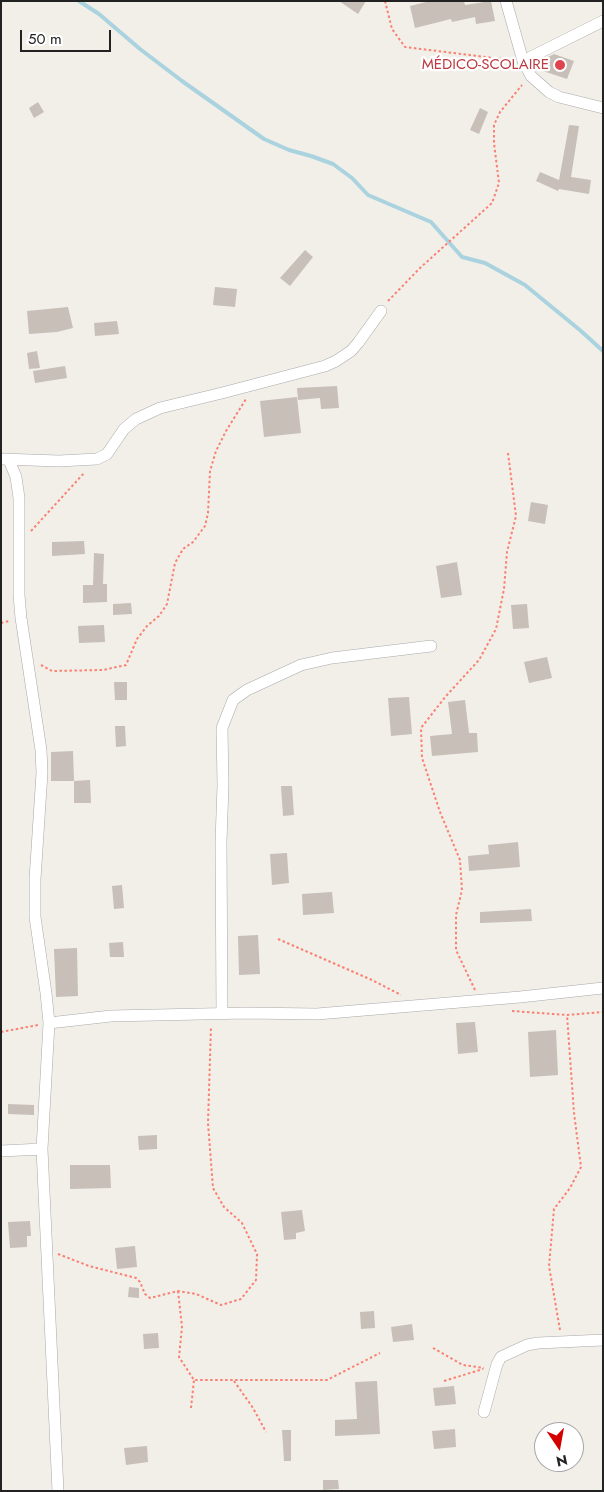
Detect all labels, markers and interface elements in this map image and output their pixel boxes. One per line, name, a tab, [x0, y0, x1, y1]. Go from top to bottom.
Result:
scale bar	[22, 20, 114, 52]
text: 50 m	[28, 28, 62, 50]
place label: MÉDICO-SCOLAIRE	[422, 56, 549, 74]
marker: MÉDICO-SCOLAIRE	[553, 58, 567, 72]
north arrow	[534, 1422, 584, 1472]
text: N	[554, 1450, 569, 1472]

